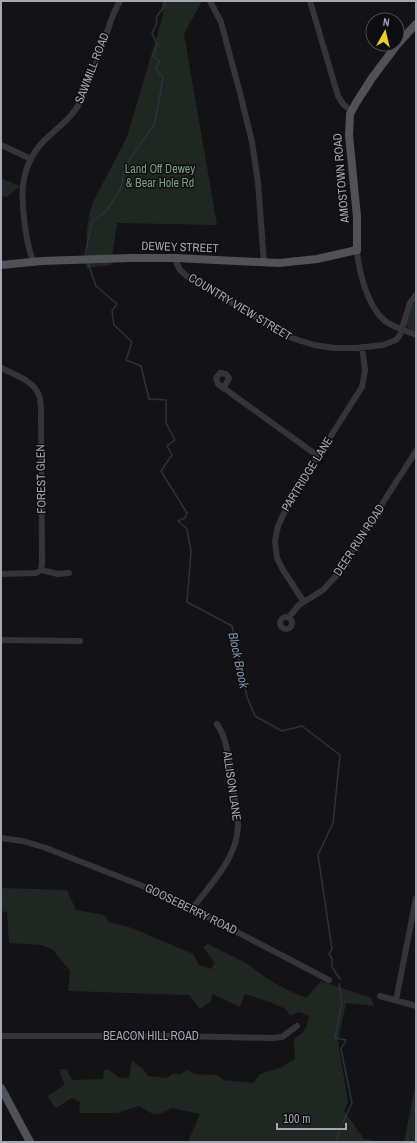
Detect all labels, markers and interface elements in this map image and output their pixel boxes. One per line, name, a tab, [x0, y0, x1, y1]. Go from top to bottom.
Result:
north arrow	[365, 12, 405, 52]
text: N	[382, 15, 391, 29]
street label: SAWMILL ROAD	[71, 30, 113, 106]
street label: AMOSTOWN ROAD	[329, 132, 353, 225]
park label: Land Off Dewey & Bear Hole Rd	[125, 161, 195, 191]
street label: DEWEY STREET	[141, 238, 219, 256]
street label: COUNTRY VIEW STREET	[185, 270, 295, 344]
street label: PARTRIDGE LANE	[278, 434, 336, 514]
street label: FOREST GLEN	[32, 444, 50, 514]
street label: DEER RUN ROAD	[330, 501, 388, 579]
water label: Block Brook	[224, 631, 253, 690]
street label: ALLISON LANE	[219, 749, 245, 822]
street label: GOOSEBERRY ROAD	[142, 880, 240, 938]
street label: BEACON HILL ROAD	[103, 1028, 199, 1044]
scale bar	[277, 1105, 346, 1131]
text: 100 m	[283, 1111, 310, 1127]

